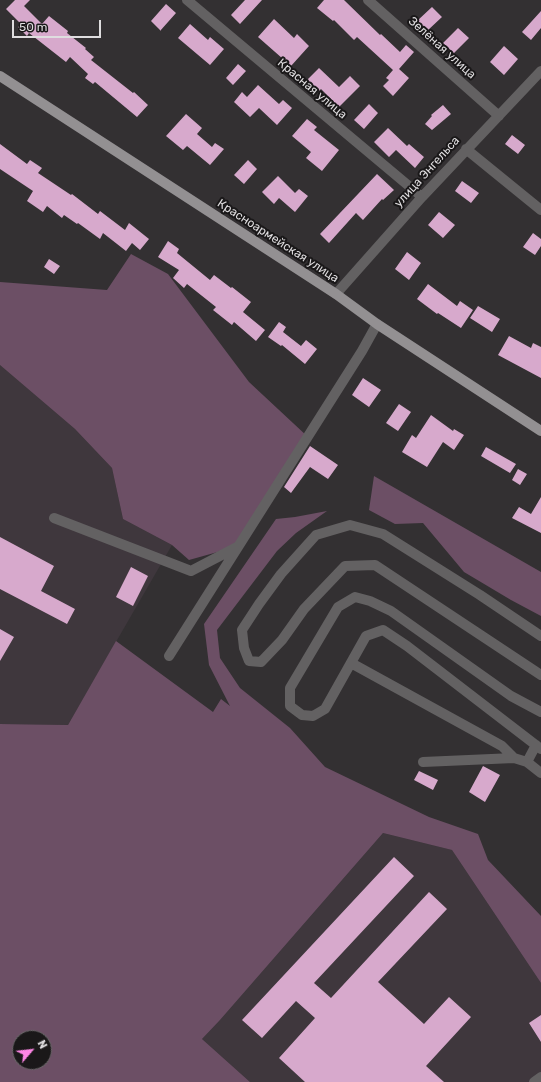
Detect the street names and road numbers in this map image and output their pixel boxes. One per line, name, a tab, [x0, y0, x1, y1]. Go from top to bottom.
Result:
street label: Зелёная улица	[405, 14, 479, 82]
street label: Красная улица	[274, 56, 350, 122]
street label: улица Энгельса	[391, 134, 463, 210]
street label: Красноармейская улица	[215, 196, 341, 286]

